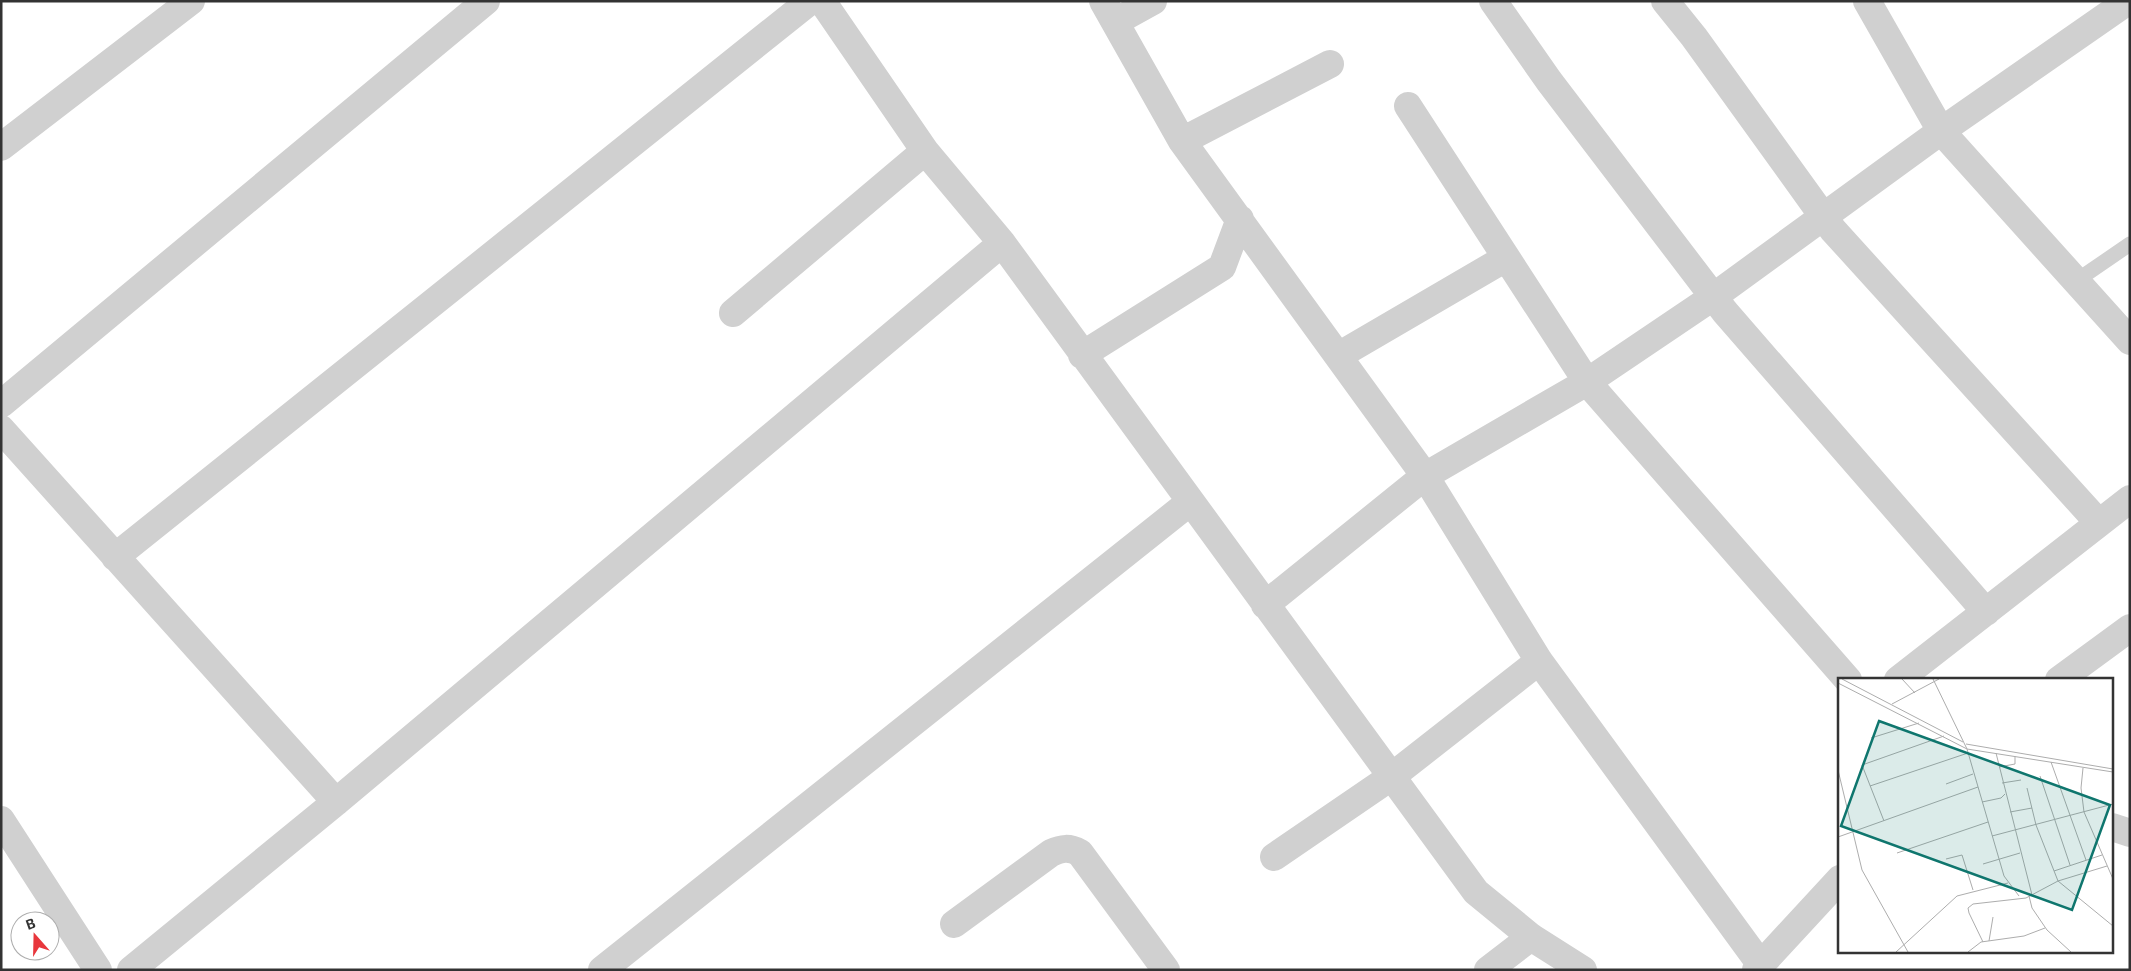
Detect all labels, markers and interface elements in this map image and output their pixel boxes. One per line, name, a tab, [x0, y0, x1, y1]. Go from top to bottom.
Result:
inset map	[1838, 678, 2114, 954]
north arrow	[10, 911, 60, 961]
text: B	[23, 914, 38, 933]

